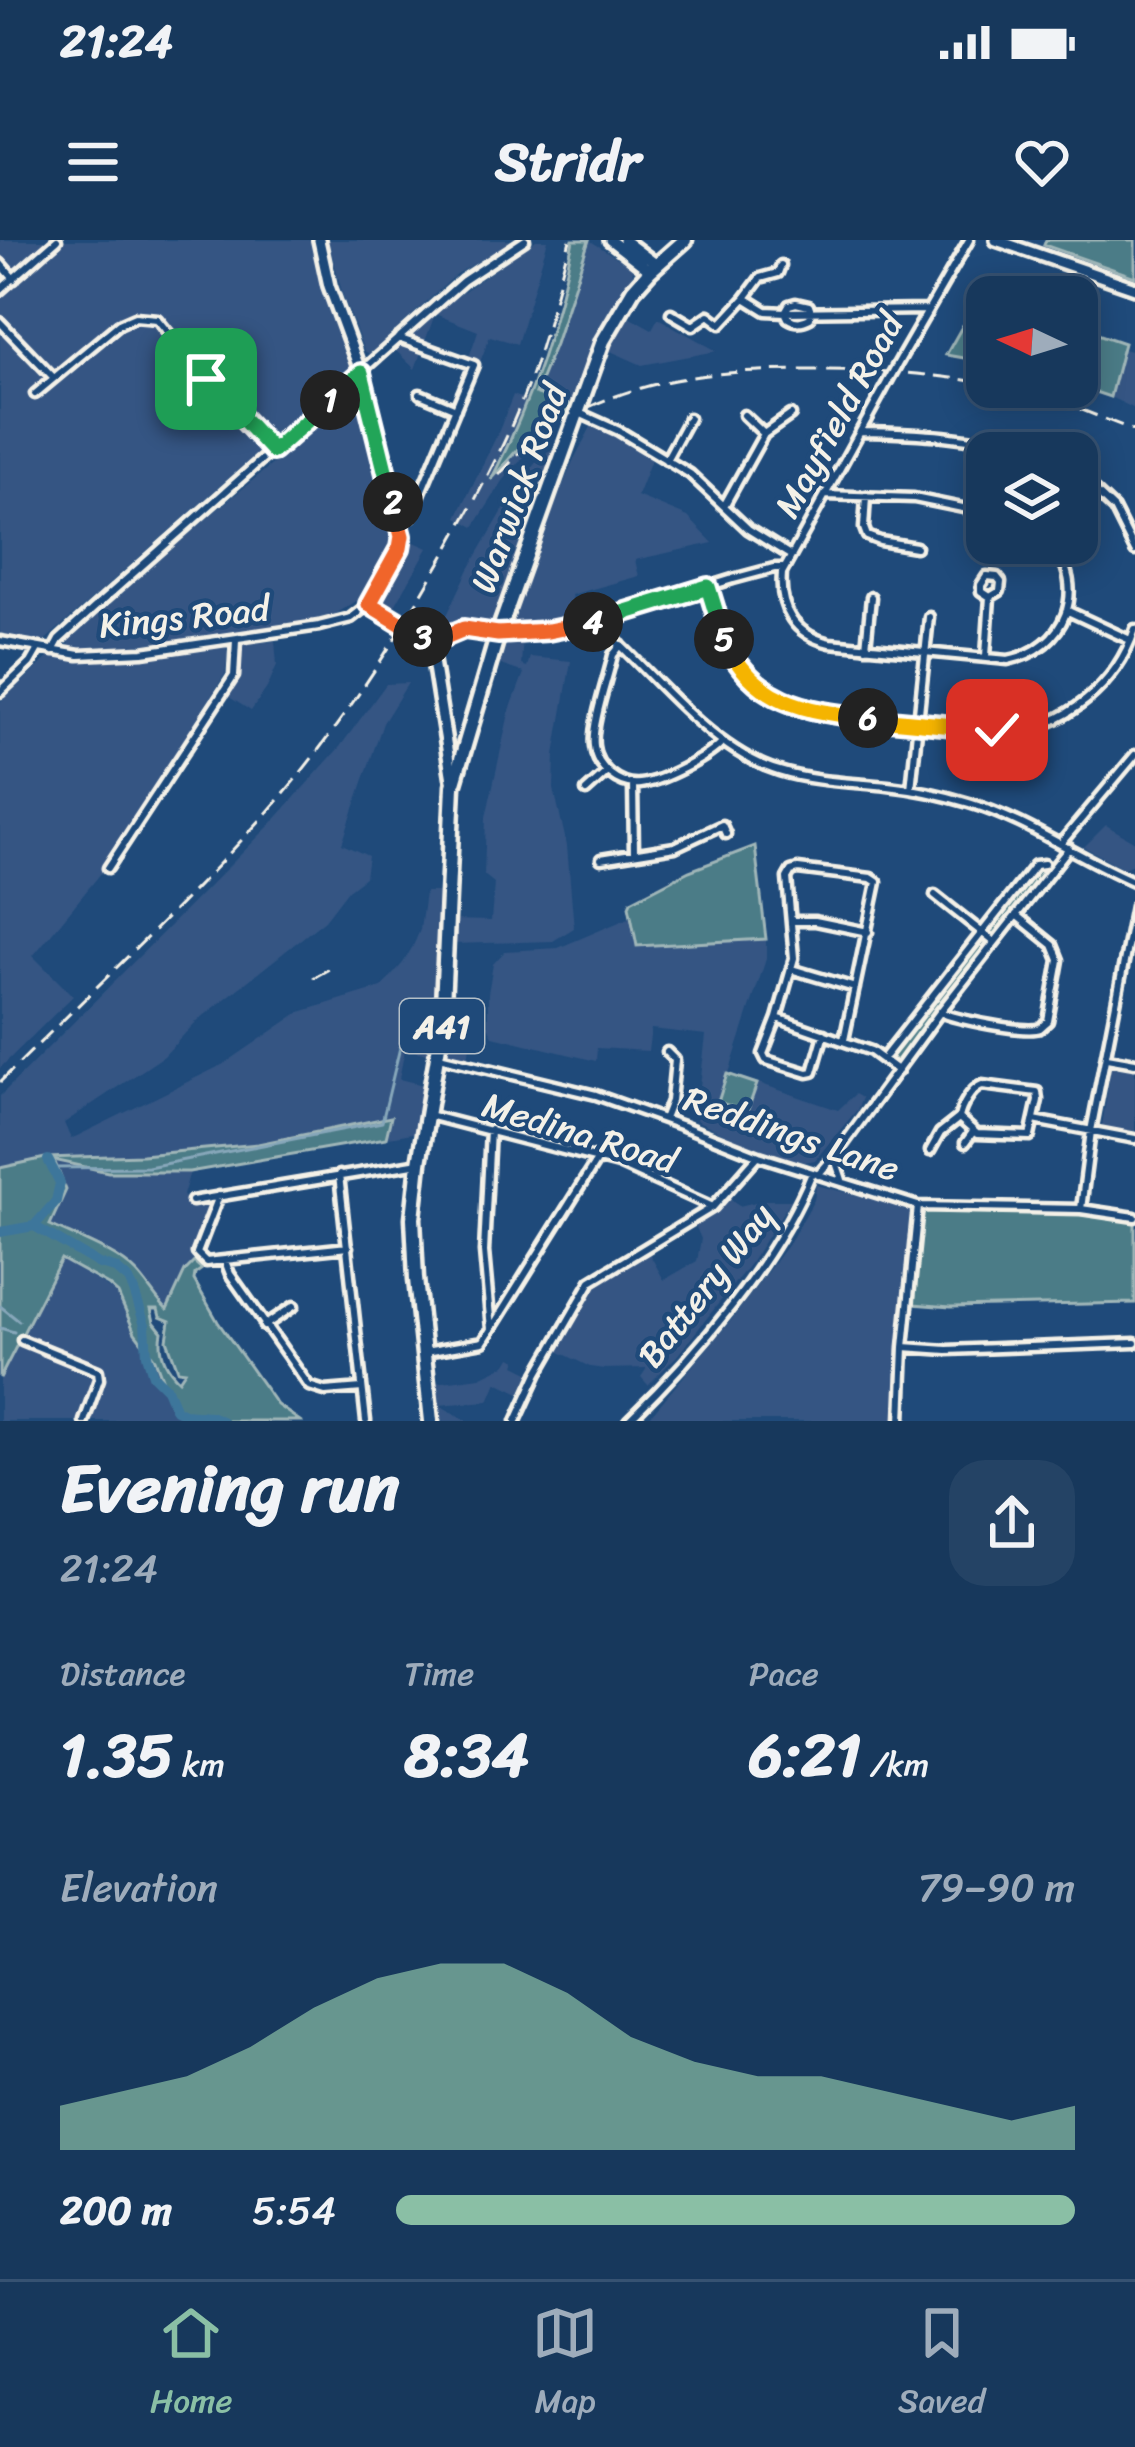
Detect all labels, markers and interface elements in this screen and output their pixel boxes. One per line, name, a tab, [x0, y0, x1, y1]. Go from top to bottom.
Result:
text: 21:24	[60, 2, 173, 82]
text: Stridr	[495, 114, 640, 210]
icon: menu	[60, 129, 126, 195]
icon: heart	[1009, 129, 1075, 195]
north arrow	[966, 276, 1098, 408]
map controls	[966, 276, 1098, 564]
street label: Mayfield Road	[756, 298, 923, 530]
pin	[155, 328, 257, 430]
icon: arrive	[173, 346, 239, 412]
pin: 1	[300, 370, 360, 430]
text: 1	[323, 371, 337, 429]
street label: Warwick Road	[451, 373, 587, 602]
button: layers	[966, 432, 1098, 564]
pin: 2	[363, 472, 423, 532]
text: 2	[383, 473, 403, 531]
street label: Kings Road	[96, 576, 275, 658]
pin: 4	[563, 592, 623, 652]
text: 4	[583, 593, 603, 651]
pin: 3	[393, 607, 453, 667]
text: 3	[414, 608, 432, 666]
pin: 5	[694, 609, 754, 669]
text: 5	[714, 610, 734, 668]
pin	[946, 679, 1048, 781]
pin: 6	[838, 688, 898, 748]
text: 6	[859, 689, 877, 747]
icon: check	[964, 697, 1030, 763]
road number: A41	[400, 999, 484, 1053]
street label: Reddings Lane	[675, 1067, 908, 1201]
street label: Medina Road	[474, 1073, 687, 1194]
street label: Battery Way	[620, 1188, 792, 1383]
text: Evening run	[60, 1430, 400, 1547]
button: share	[949, 1460, 1075, 1586]
text: 21:24	[60, 1534, 158, 1603]
text: Distance	[60, 1645, 185, 1703]
text: Time	[404, 1645, 474, 1703]
text: Pace	[749, 1645, 819, 1703]
text: 1.35	[60, 1703, 173, 1809]
text: 8:34	[404, 1703, 529, 1809]
text: 6:21	[749, 1703, 861, 1809]
text: km	[173, 1736, 225, 1794]
text: /km	[861, 1736, 929, 1794]
text: Elevation	[60, 1853, 218, 1922]
text: 79–90 m	[918, 1853, 1075, 1922]
text: 200 m	[60, 2176, 172, 2245]
text: 5:54	[252, 2176, 336, 2245]
tab: Home	[150, 2300, 232, 2430]
tab: Map	[532, 2300, 598, 2430]
tab: Saved	[898, 2300, 985, 2430]

